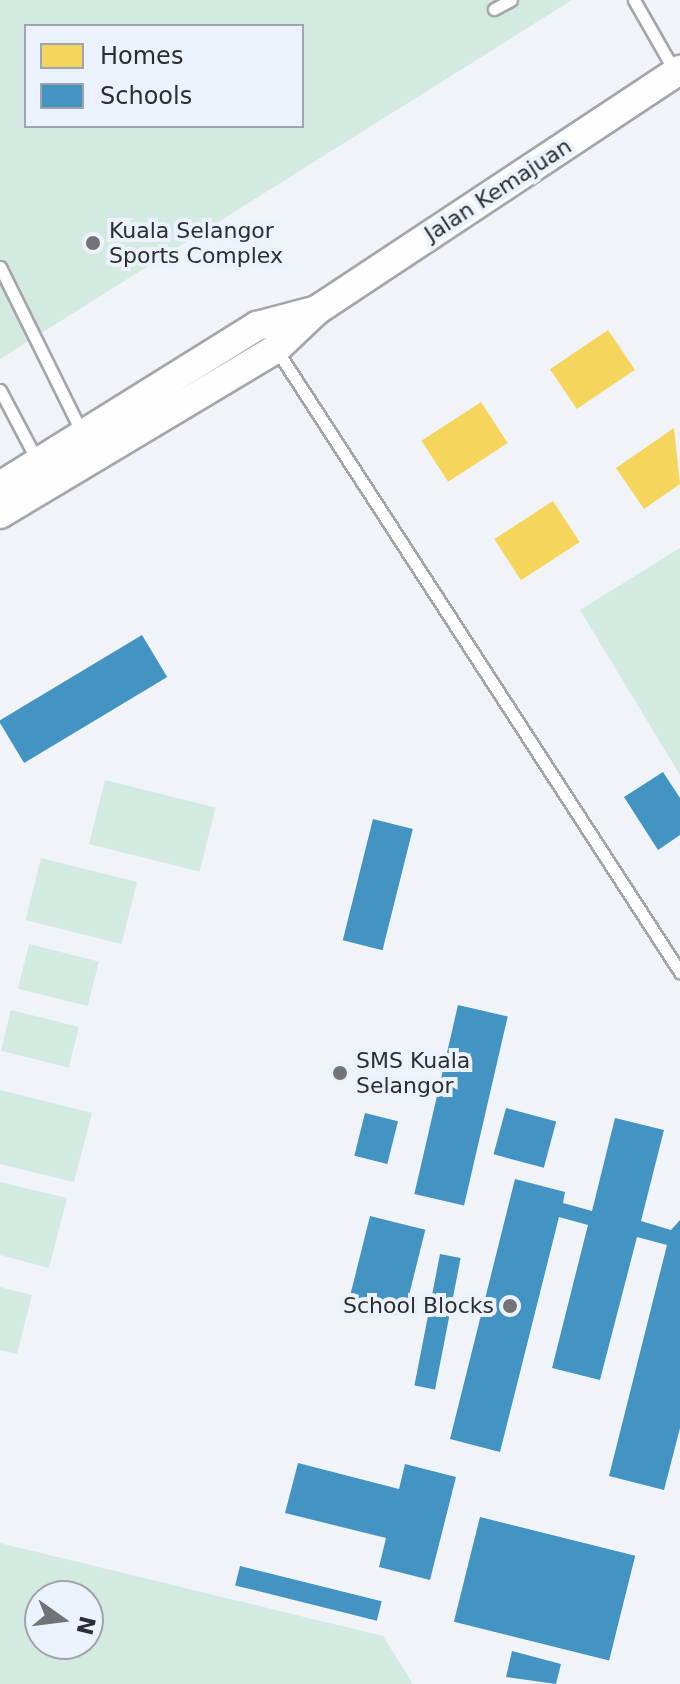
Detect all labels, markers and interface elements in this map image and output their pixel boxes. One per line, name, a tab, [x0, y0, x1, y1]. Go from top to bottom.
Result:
legend	[24, 24, 304, 128]
text: Homes	[100, 42, 183, 70]
text: Schools	[100, 82, 192, 110]
street label: Jalan Kemajuan	[420, 133, 576, 247]
place label: Kuala Selangor Sports Complex	[109, 217, 283, 268]
marker: Kuala Selangor Sports Complex	[84, 234, 102, 252]
place label: SMS Kuala Selangor	[356, 1047, 470, 1098]
marker: SMS Kuala Selangor	[331, 1064, 349, 1082]
place label: School Blocks	[343, 1293, 494, 1319]
marker: School Blocks	[501, 1297, 519, 1315]
north arrow	[24, 1580, 104, 1660]
text: N	[71, 1613, 100, 1637]

